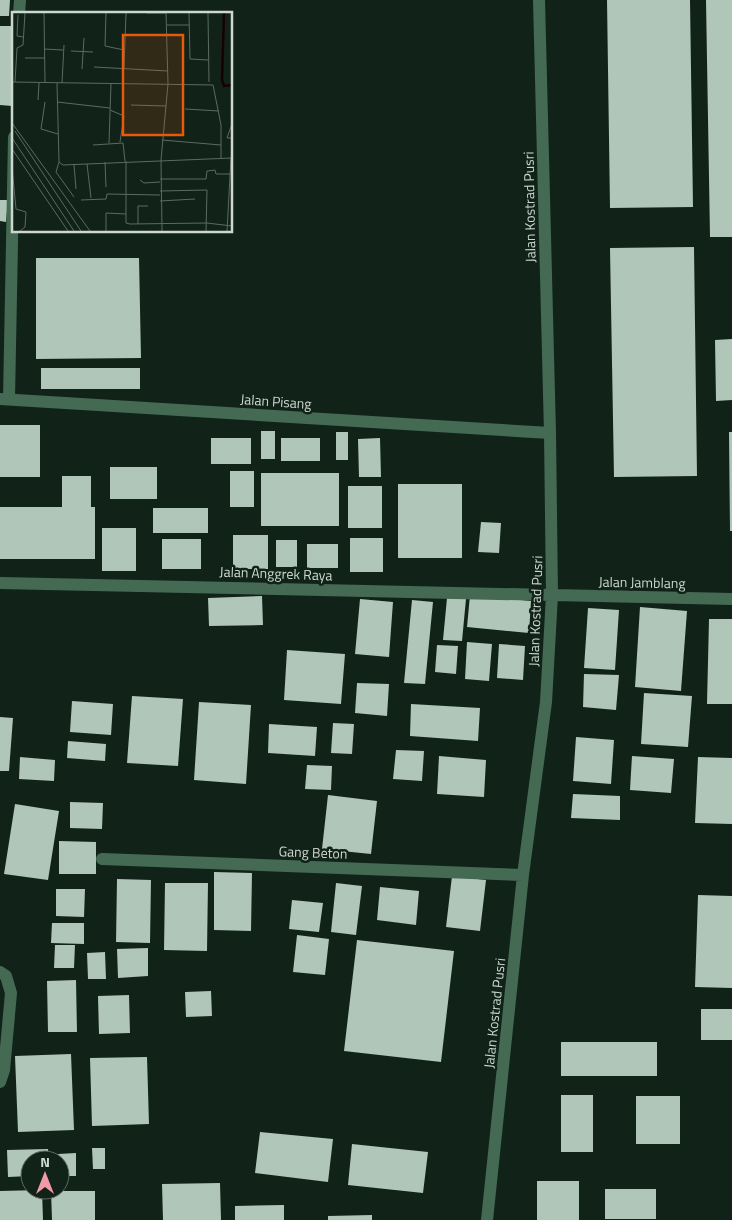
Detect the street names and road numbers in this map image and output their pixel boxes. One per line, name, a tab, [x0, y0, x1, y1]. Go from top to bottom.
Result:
street label: Jalan Kostrad Pusri	[518, 151, 540, 263]
street label: Jalan Pisang	[240, 388, 312, 414]
street label: Jalan Kostrad Pusri	[523, 555, 547, 667]
street label: Jalan Anggrek Raya	[219, 561, 333, 585]
street label: Jalan Jamblang	[598, 571, 686, 593]
street label: Gang Beton	[278, 840, 348, 864]
street label: Jalan Kostrad Pusri	[478, 957, 510, 1069]

